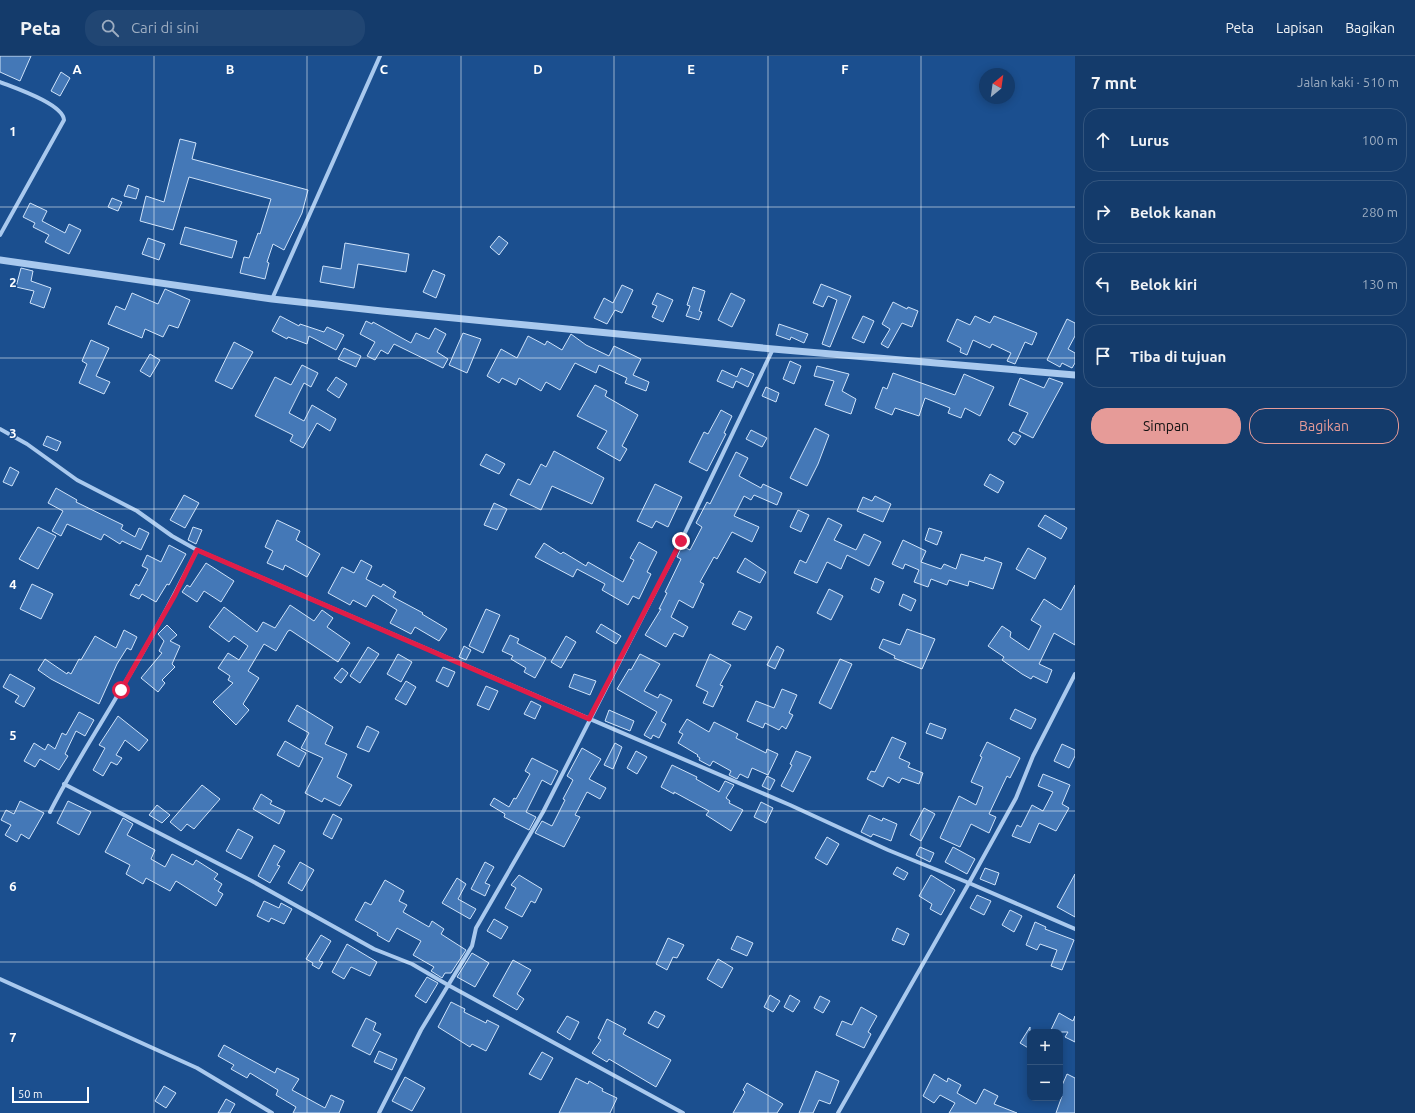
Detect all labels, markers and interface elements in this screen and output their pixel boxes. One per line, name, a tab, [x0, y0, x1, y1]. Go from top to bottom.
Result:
search box	[85, 10, 365, 46]
text: Peta	[20, 17, 61, 39]
icon: search	[99, 17, 121, 39]
text: Cari di sini	[131, 19, 199, 36]
text: Peta	[1226, 20, 1254, 36]
text: Lapisan	[1276, 20, 1323, 36]
text: Bagikan	[1345, 20, 1395, 36]
text: A	[72, 62, 82, 76]
text: B	[226, 62, 235, 76]
text: C	[380, 62, 389, 76]
text: D	[533, 62, 543, 76]
text: E	[687, 62, 695, 76]
text: F	[841, 62, 849, 76]
north arrow	[979, 68, 1015, 104]
text: 7 mnt	[1091, 73, 1137, 92]
text: Jalan kaki · 510 m	[1297, 75, 1399, 89]
text: 1	[9, 124, 17, 138]
icon: ahead	[1092, 129, 1114, 151]
text: Lurus	[1130, 132, 1169, 149]
text: 100 m	[1362, 133, 1398, 147]
icon: right	[1092, 201, 1114, 223]
text: Belok kanan	[1130, 204, 1216, 221]
text: 280 m	[1362, 205, 1398, 219]
icon: left	[1092, 273, 1114, 295]
text: 2	[9, 275, 17, 289]
text: Belok kiri	[1130, 276, 1197, 293]
text: 130 m	[1362, 277, 1398, 291]
icon: arrive	[1092, 345, 1114, 367]
text: Tiba di tujuan	[1130, 348, 1226, 365]
button: Simpan	[1091, 408, 1241, 444]
button: Bagikan	[1249, 408, 1399, 444]
text: 3	[9, 426, 17, 440]
route end	[672, 532, 690, 550]
text: 4	[9, 577, 17, 591]
route start	[112, 681, 130, 699]
text: 5	[9, 728, 17, 742]
text: 6	[9, 879, 17, 893]
map controls	[1027, 1029, 1063, 1101]
button: +	[1027, 1029, 1063, 1065]
text: 7	[9, 1030, 17, 1044]
button: −	[1027, 1065, 1063, 1101]
scale bar	[12, 1085, 89, 1104]
text: 50 m	[18, 1088, 42, 1100]

